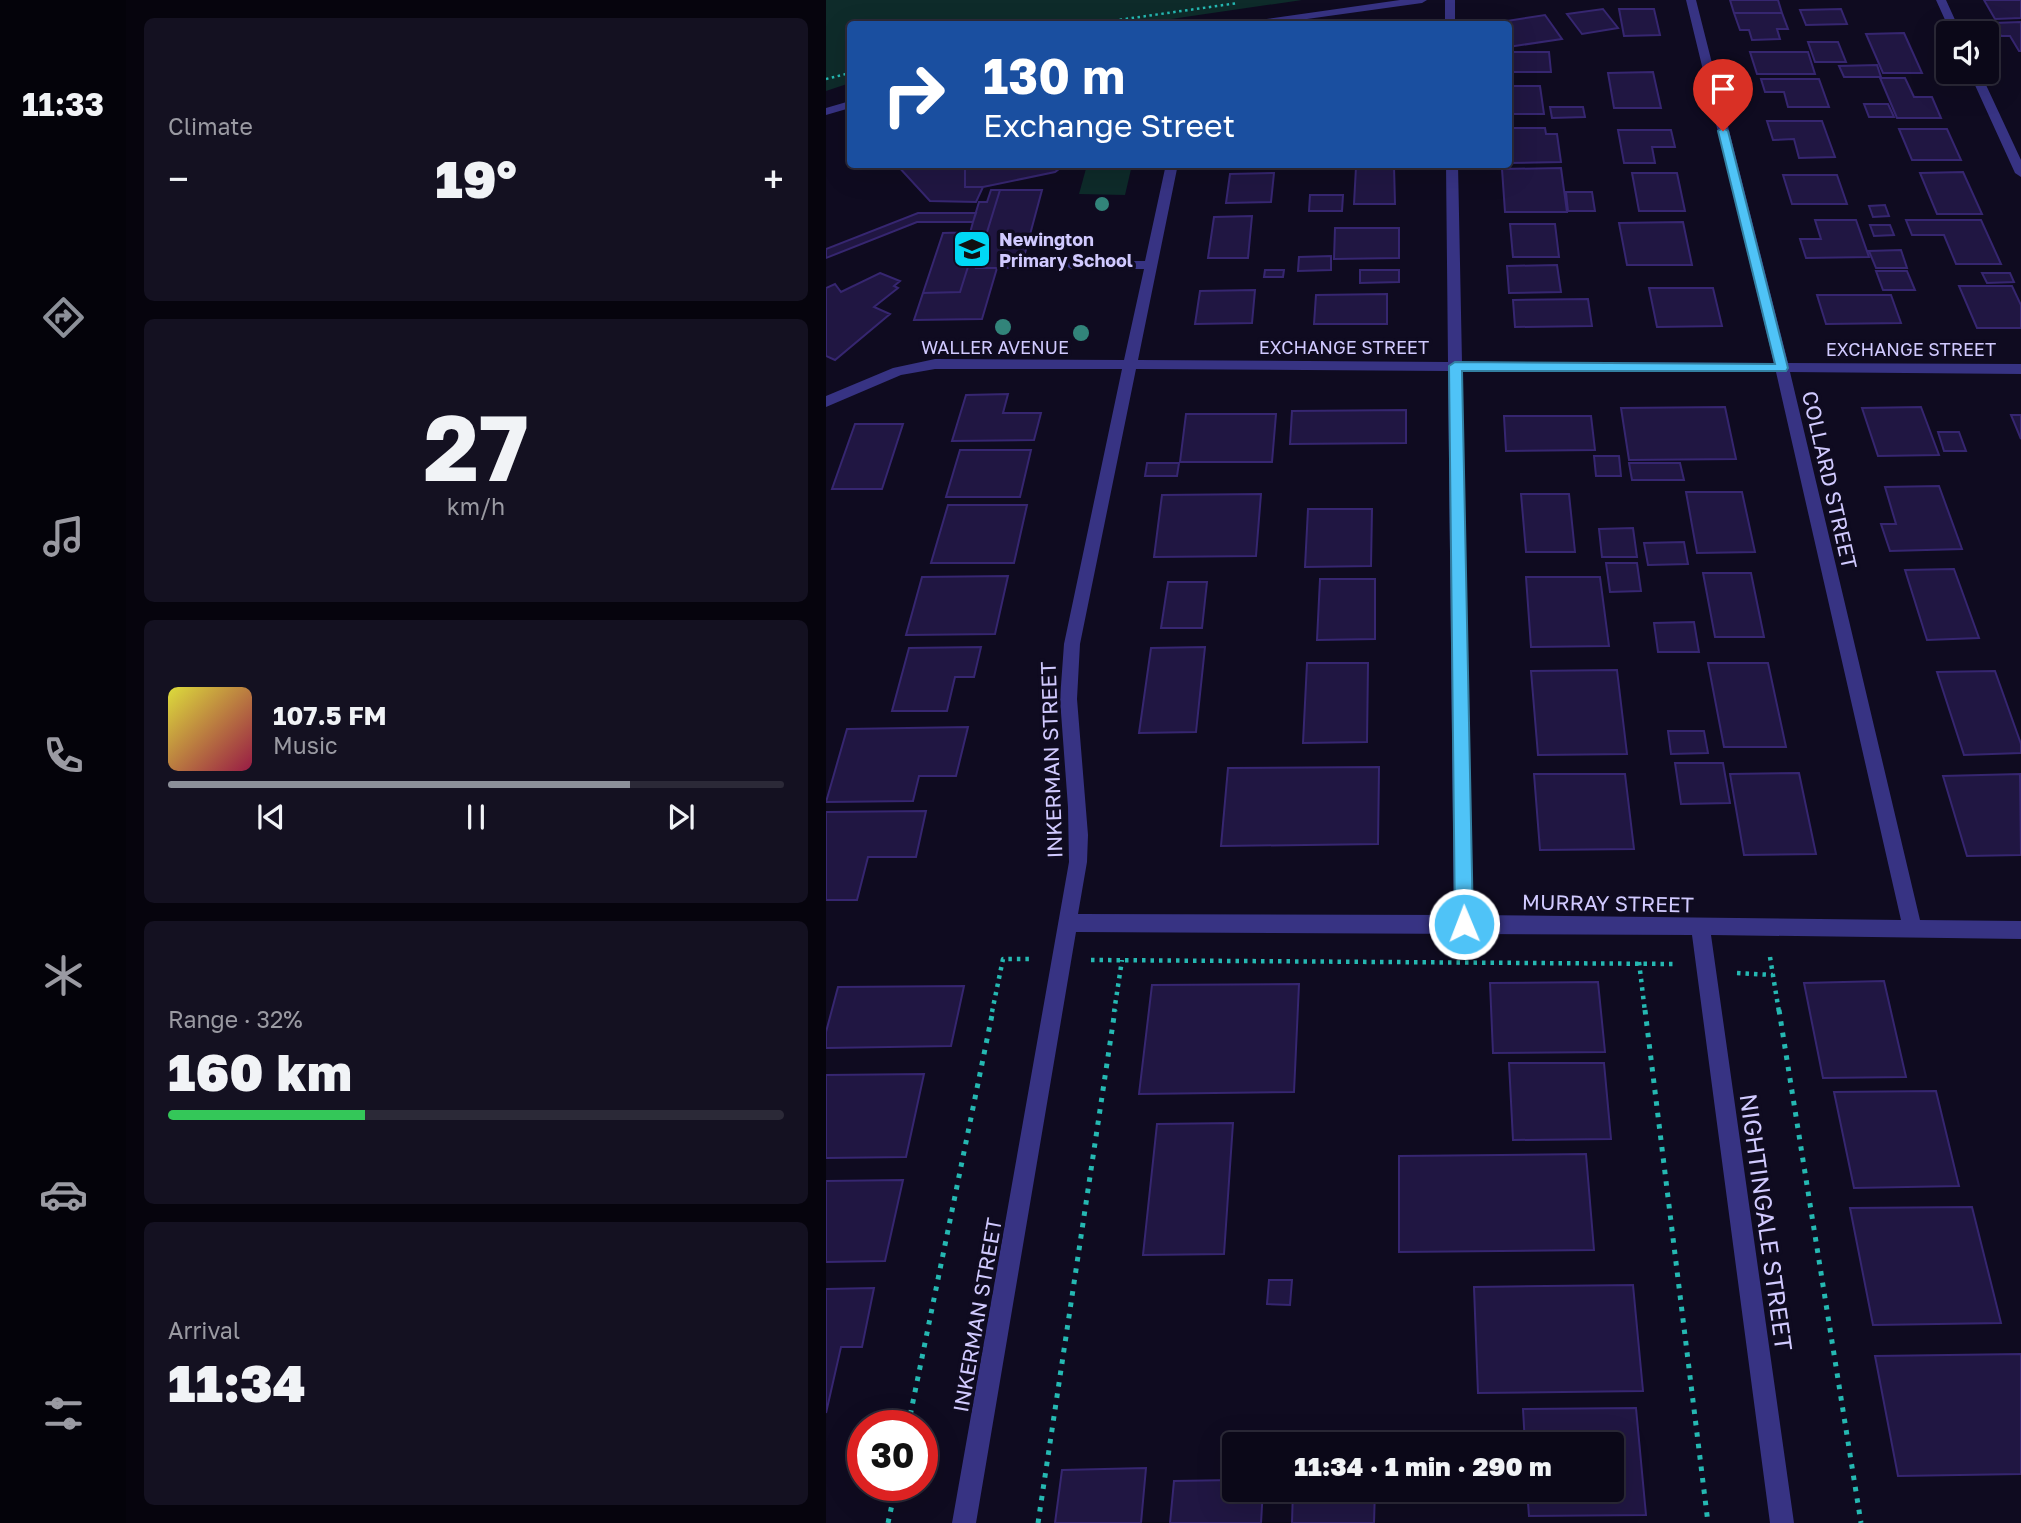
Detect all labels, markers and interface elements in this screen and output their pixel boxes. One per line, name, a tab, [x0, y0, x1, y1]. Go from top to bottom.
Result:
map controls	[1936, 21, 1999, 84]
button: sound	[1936, 21, 1999, 84]
text: 130 m	[983, 46, 1125, 105]
icon: right	[868, 49, 959, 140]
pin	[1693, 59, 1753, 131]
icon: arrive	[1704, 70, 1742, 108]
text: 11:33	[22, 85, 104, 123]
text: Exchange Street	[983, 106, 1235, 144]
text: Climate	[168, 112, 253, 140]
text: 19°	[435, 147, 517, 209]
text: −	[168, 156, 189, 201]
text: +	[763, 156, 784, 201]
school or university icon: Newington Primary School	[951, 228, 993, 270]
place label: Newington Primary School	[999, 228, 1133, 271]
icon: directions	[39, 293, 88, 342]
street label: WALLER AVENUE	[921, 336, 1069, 358]
street label: EXCHANGE STREET	[1259, 336, 1429, 358]
street label: EXCHANGE STREET	[1826, 338, 1996, 360]
street label: COLLARD STREET	[1797, 388, 1863, 572]
text: 27	[423, 392, 529, 501]
text: km/h	[447, 492, 505, 520]
icon: music	[39, 512, 88, 561]
street label: INKERMAN STREET	[1035, 661, 1067, 859]
text: 107.5 FM	[273, 700, 387, 731]
icon: phone	[39, 731, 88, 780]
text: Music	[273, 731, 338, 759]
icon: previous	[252, 798, 290, 836]
icon: pause	[457, 798, 495, 836]
icon: next	[662, 798, 700, 836]
position arrow	[1427, 887, 1501, 961]
street label: MURRAY STREET	[1522, 889, 1694, 917]
icon: climate	[39, 951, 88, 1000]
text: Range · 32%	[168, 1005, 303, 1033]
text: 160 km	[168, 1040, 352, 1102]
street label: NIGHTINGALE STREET	[1735, 1092, 1799, 1352]
icon: car	[39, 1170, 88, 1219]
street label: INKERMAN STREET	[947, 1216, 1007, 1414]
text: Arrival	[168, 1316, 240, 1344]
text: 11:34	[168, 1351, 306, 1413]
icon: filters	[39, 1389, 88, 1438]
speed limit sign: 30	[847, 1410, 938, 1501]
text: 11:34 · 1 min · 290 m	[1294, 1451, 1552, 1482]

